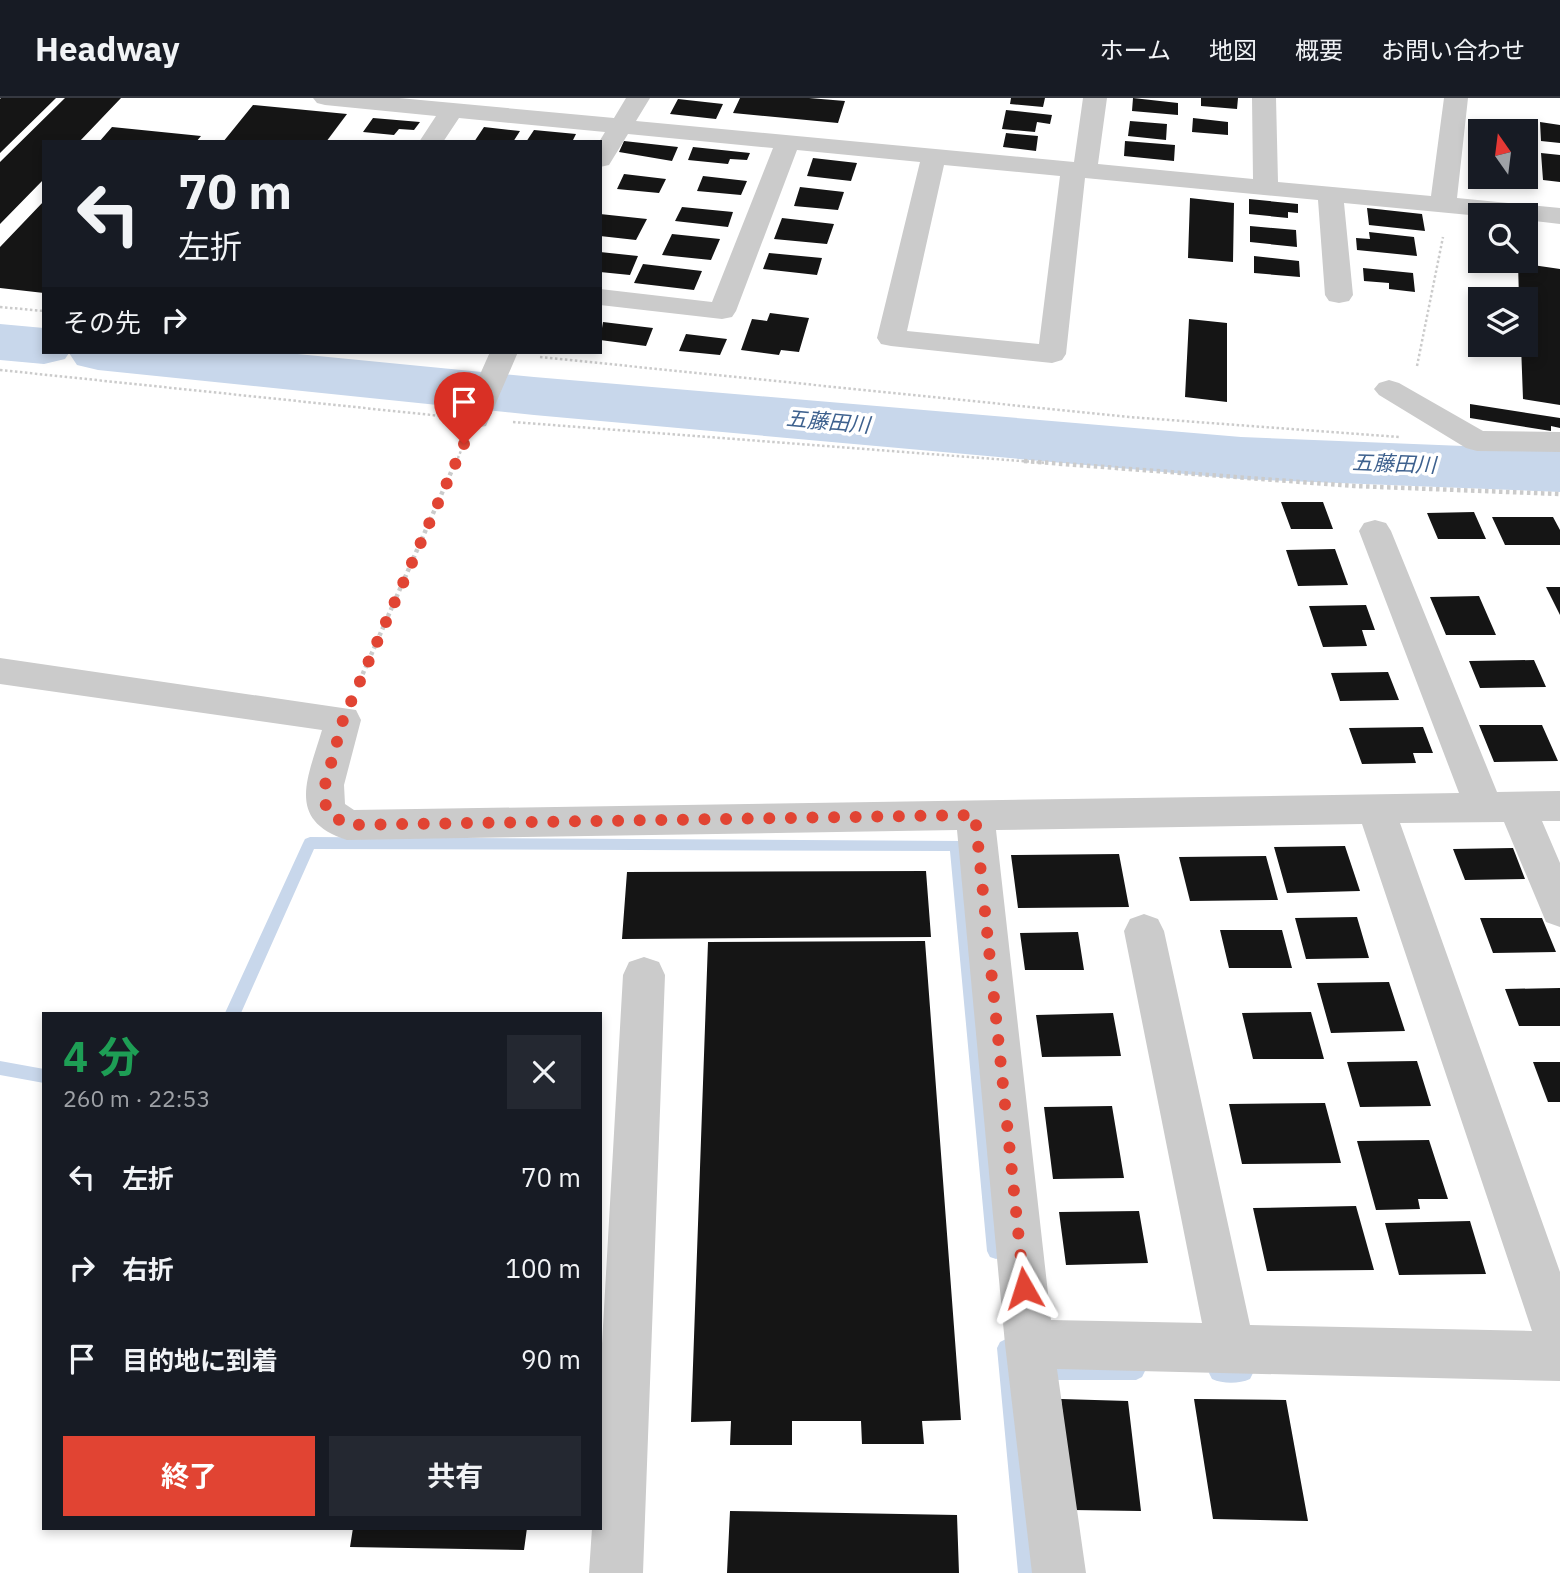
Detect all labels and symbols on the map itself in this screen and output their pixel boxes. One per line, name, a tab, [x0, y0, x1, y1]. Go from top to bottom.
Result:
north arrow	[1468, 119, 1538, 189]
pin	[434, 372, 494, 444]
water label: 五藤田川	[785, 403, 873, 439]
water label: 五藤田川	[1352, 448, 1438, 479]
position arrow	[987, 1251, 1061, 1325]

